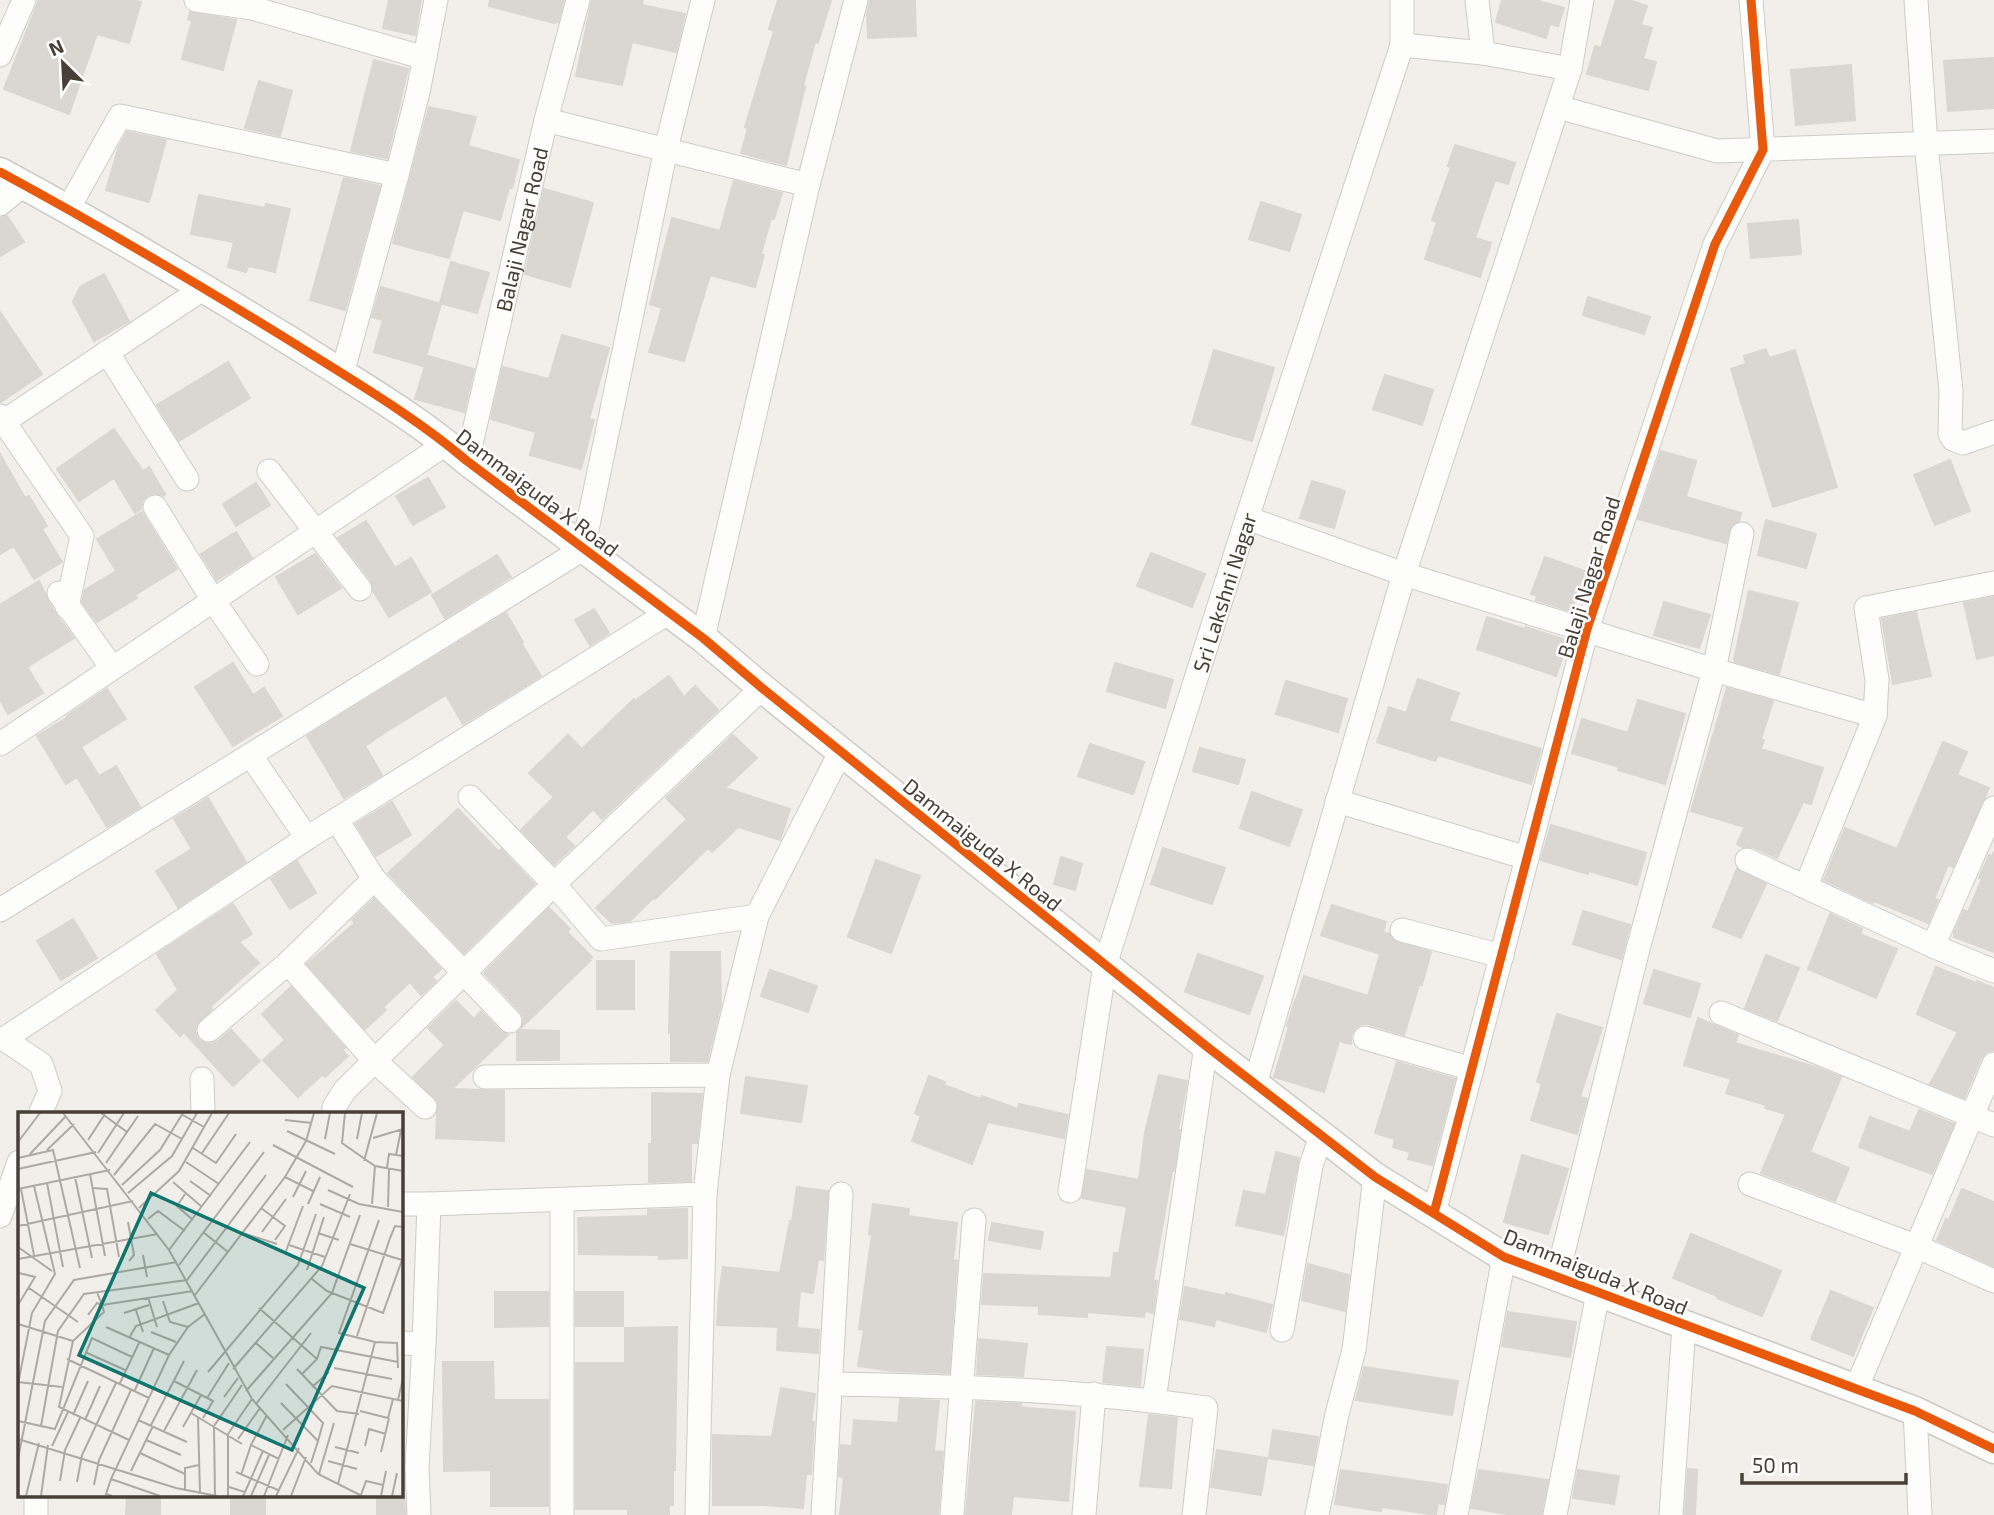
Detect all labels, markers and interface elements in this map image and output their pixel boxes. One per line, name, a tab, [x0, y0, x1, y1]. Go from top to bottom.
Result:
north arrow	[28, 28, 98, 98]
text: N	[45, 34, 67, 60]
street label: Balaji Nagar Road	[490, 144, 552, 314]
street label: Dammaiguda X Road	[452, 423, 624, 561]
street label: Balaji Nagar Road	[1551, 493, 1625, 661]
street label: Sri Lakshni Nagar	[1186, 509, 1261, 675]
street label: Dammaiguda X Road	[899, 772, 1067, 916]
inset map	[18, 1112, 402, 1498]
street label: Dammaiguda X Road	[1500, 1223, 1692, 1319]
scale bar	[1742, 1442, 1906, 1486]
text: 50 m	[1752, 1452, 1799, 1477]

